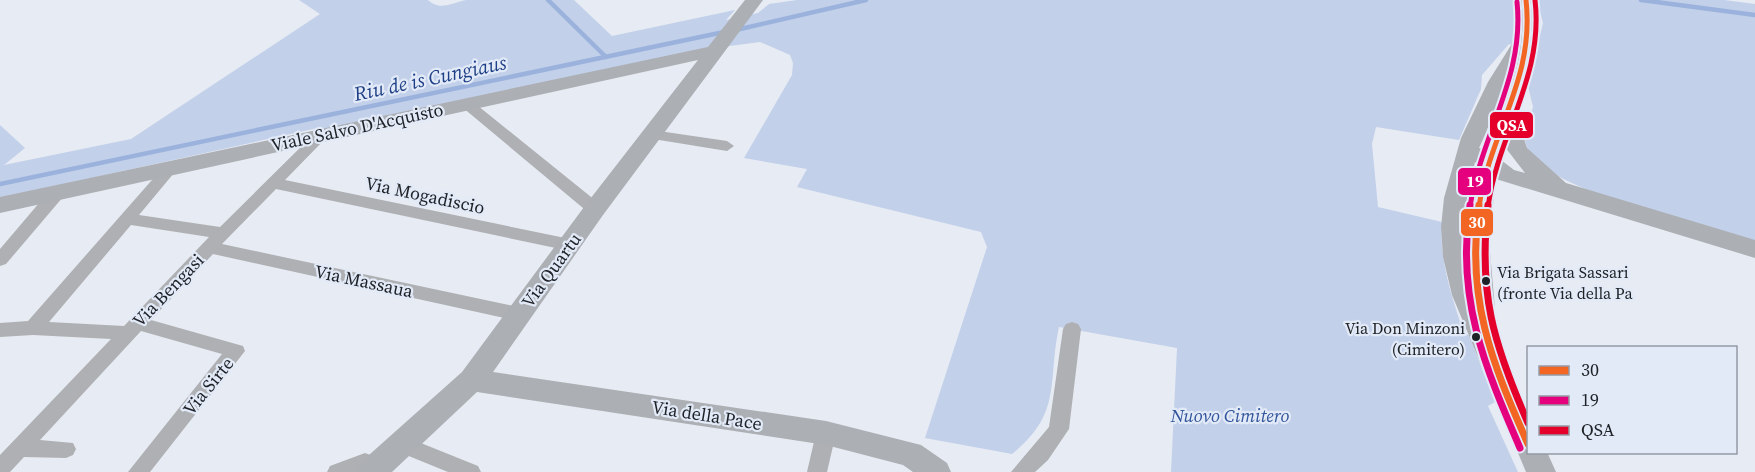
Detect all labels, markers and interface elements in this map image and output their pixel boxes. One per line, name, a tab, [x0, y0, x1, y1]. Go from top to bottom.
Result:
water label: Riu de is Cungiaus	[350, 48, 510, 108]
street label: Viale Salvo D'Acquisto	[269, 96, 446, 157]
line badge: QSA	[1489, 111, 1534, 139]
text: QSA	[1497, 114, 1527, 136]
line badge: 19	[1457, 167, 1492, 196]
street label: Via Mogadiscio	[363, 170, 487, 220]
text: 19	[1466, 170, 1484, 192]
line badge: 30	[1460, 208, 1494, 237]
text: 30	[1468, 211, 1486, 233]
street label: Via Quartu	[515, 227, 587, 313]
street label: Via Bengasi	[127, 248, 209, 332]
street label: Via Massaua	[313, 258, 416, 304]
place label: Via Brigata Sassari (fronte Via della Pa	[1497, 261, 1633, 304]
marker: Via Brigata Sassari (fronte Via della Pa	[1480, 275, 1492, 287]
place label: Via Don Minzoni (Cimitero)	[1345, 317, 1465, 360]
marker: Via Don Minzoni (Cimitero)	[1470, 331, 1482, 343]
legend	[1527, 346, 1737, 454]
street label: Via Sirte	[177, 352, 239, 420]
text: 30	[1581, 357, 1599, 382]
text: 19	[1581, 387, 1599, 412]
street label: Via della Pace	[650, 394, 764, 436]
park label: Nuovo Cimitero	[1170, 403, 1289, 428]
text: QSA	[1581, 417, 1615, 442]

